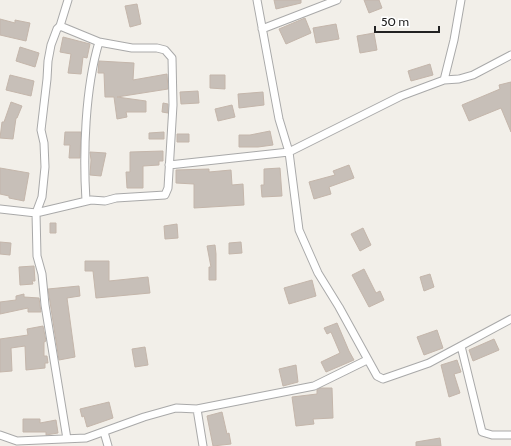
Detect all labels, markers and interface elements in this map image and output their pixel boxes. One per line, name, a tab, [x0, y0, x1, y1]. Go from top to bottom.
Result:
scale bar	[375, 8, 439, 34]
text: 50 m	[381, 14, 409, 29]

